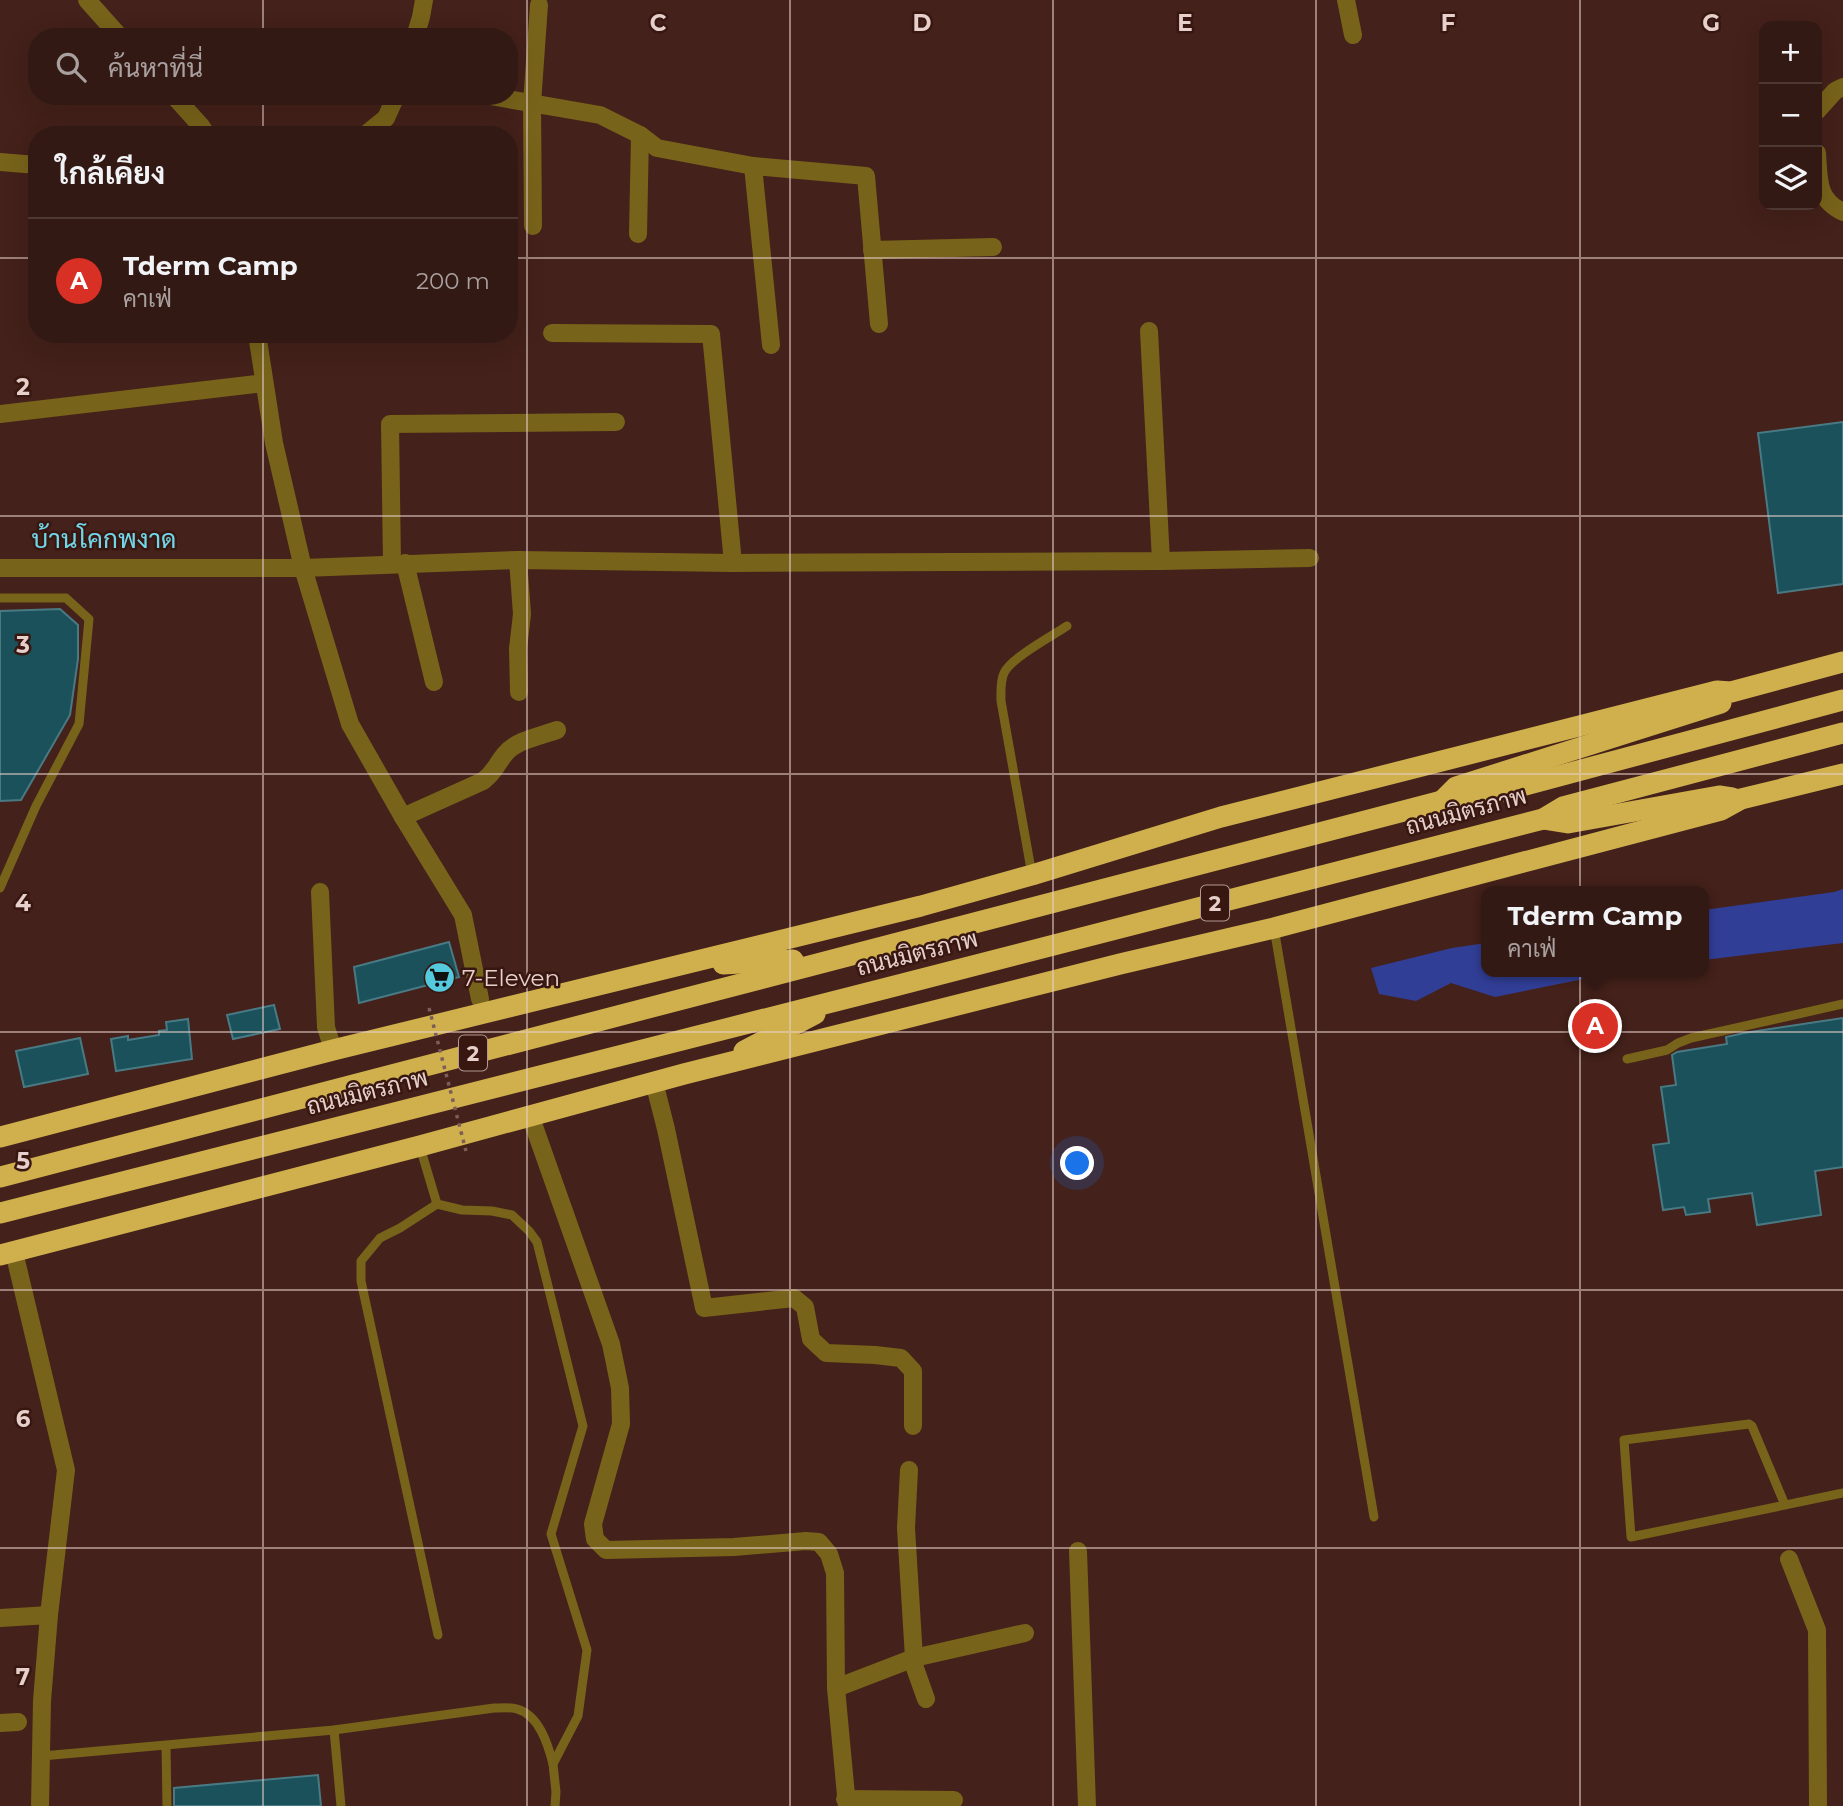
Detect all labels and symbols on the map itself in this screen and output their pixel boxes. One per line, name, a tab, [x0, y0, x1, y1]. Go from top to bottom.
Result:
text: C	[650, 9, 667, 37]
text: D	[913, 9, 932, 37]
text: E	[1177, 9, 1193, 37]
text: F	[1441, 9, 1456, 37]
text: G	[1702, 9, 1720, 37]
text: 2	[16, 373, 30, 401]
district label: บ้านโคกพงาด	[32, 523, 176, 555]
text: 3	[15, 631, 30, 659]
street label: ถนนมิตรภาพ	[1403, 781, 1529, 841]
road number: 2	[1201, 886, 1229, 920]
text: 4	[15, 889, 31, 917]
street label: ถนนมิตรภาพ	[854, 924, 980, 982]
supermarket icon: 7-Eleven	[422, 961, 456, 995]
place label: 7-Eleven	[462, 964, 560, 992]
pin: A	[1572, 1000, 1618, 1052]
road number: 2	[459, 1036, 487, 1070]
street label: ถนนมิตรภาพ	[304, 1063, 430, 1121]
your location	[1060, 1146, 1094, 1180]
text: 5	[16, 1147, 30, 1175]
text: 6	[16, 1405, 31, 1433]
text: 7	[16, 1663, 30, 1691]

